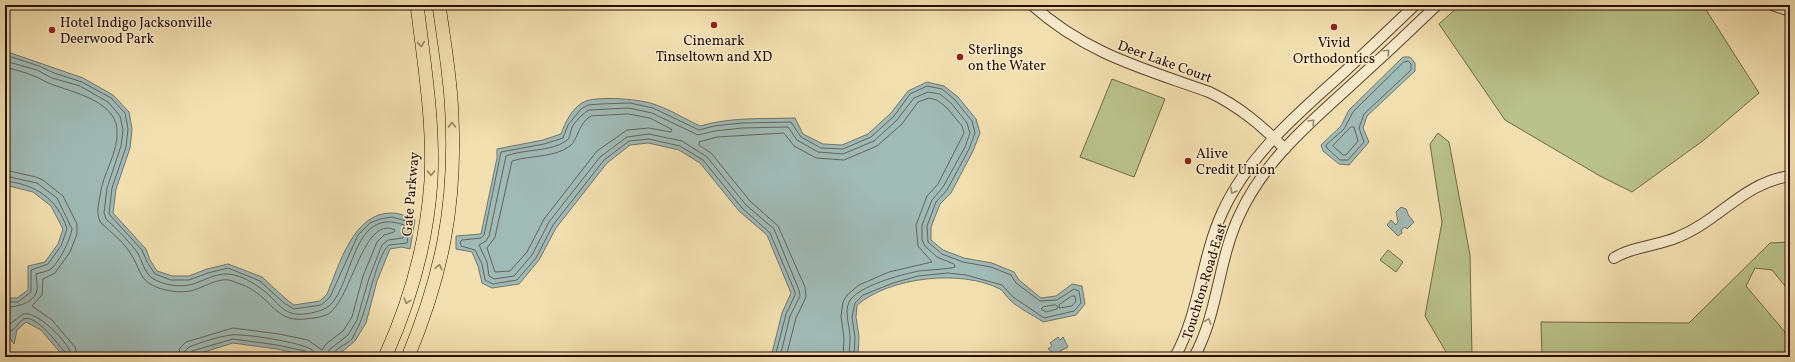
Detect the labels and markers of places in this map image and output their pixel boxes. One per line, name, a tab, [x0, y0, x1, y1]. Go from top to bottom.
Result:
place label: Hotel Indigo Jacksonville Deerwood Park	[60, 14, 213, 49]
marker: Cinemark Tinseltown and XD	[709, 20, 719, 30]
marker: Vivid Orthodontics	[1329, 22, 1339, 32]
marker: Hotel Indigo Jacksonville Deerwood Park	[47, 25, 57, 35]
place label: Cinemark Tinseltown and XD	[656, 32, 772, 67]
place label: Vivid Orthodontics	[1293, 34, 1375, 69]
place label: Sterlings on the Water	[968, 41, 1046, 76]
marker: Sterlings on the Water	[955, 52, 965, 62]
place label: Alive Credit Union	[1196, 145, 1275, 180]
marker: Alive Credit Union	[1183, 156, 1193, 166]

